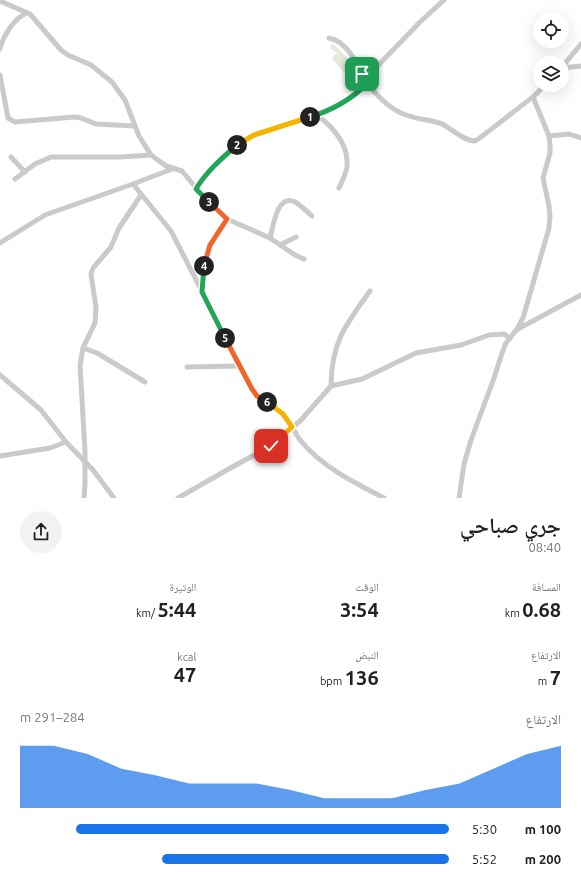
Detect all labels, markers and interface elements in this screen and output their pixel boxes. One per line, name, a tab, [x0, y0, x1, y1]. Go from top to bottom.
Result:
map controls	[533, 12, 569, 92]
button: locate	[533, 12, 569, 48]
button: layers	[533, 56, 569, 92]
pin	[345, 57, 379, 91]
icon: arrive	[351, 63, 373, 85]
pin: 1	[300, 107, 320, 127]
text: 1	[307, 111, 313, 123]
pin: 2	[227, 135, 247, 155]
text: 2	[234, 139, 240, 151]
pin: 3	[199, 192, 219, 212]
text: 3	[206, 196, 212, 208]
pin: 4	[194, 256, 214, 276]
text: 4	[201, 260, 207, 272]
pin: 5	[215, 328, 235, 348]
text: 5	[222, 332, 228, 344]
pin: 6	[257, 392, 277, 412]
text: 6	[264, 396, 270, 408]
pin	[254, 429, 288, 463]
icon: check	[260, 435, 282, 457]
button: share	[20, 511, 62, 553]
text: جري صباحي	[460, 512, 561, 537]
text: 08:40	[528, 540, 561, 554]
text: الوتيرة	[170, 581, 196, 593]
text: الوقت	[355, 581, 379, 593]
text: المسافة	[532, 581, 561, 593]
text: 5:44	[158, 598, 196, 621]
text: 3:54	[340, 598, 379, 621]
text: 0.68	[522, 598, 561, 621]
text: /km	[136, 607, 158, 619]
text: km	[505, 607, 522, 619]
text: النبض	[355, 649, 379, 661]
text: الارتفاع	[531, 649, 561, 661]
text: kcal	[177, 651, 196, 663]
text: 47	[174, 663, 196, 686]
text: 136	[345, 666, 379, 689]
text: 7	[550, 666, 561, 689]
text: bpm	[320, 675, 345, 687]
text: m	[538, 675, 550, 687]
text: 284–291 m	[20, 710, 85, 724]
text: الارتفاع	[526, 712, 561, 726]
text: 5:30	[472, 822, 497, 836]
text: 100 m	[525, 822, 561, 836]
text: 5:52	[472, 852, 497, 866]
text: 200 m	[525, 852, 561, 866]

